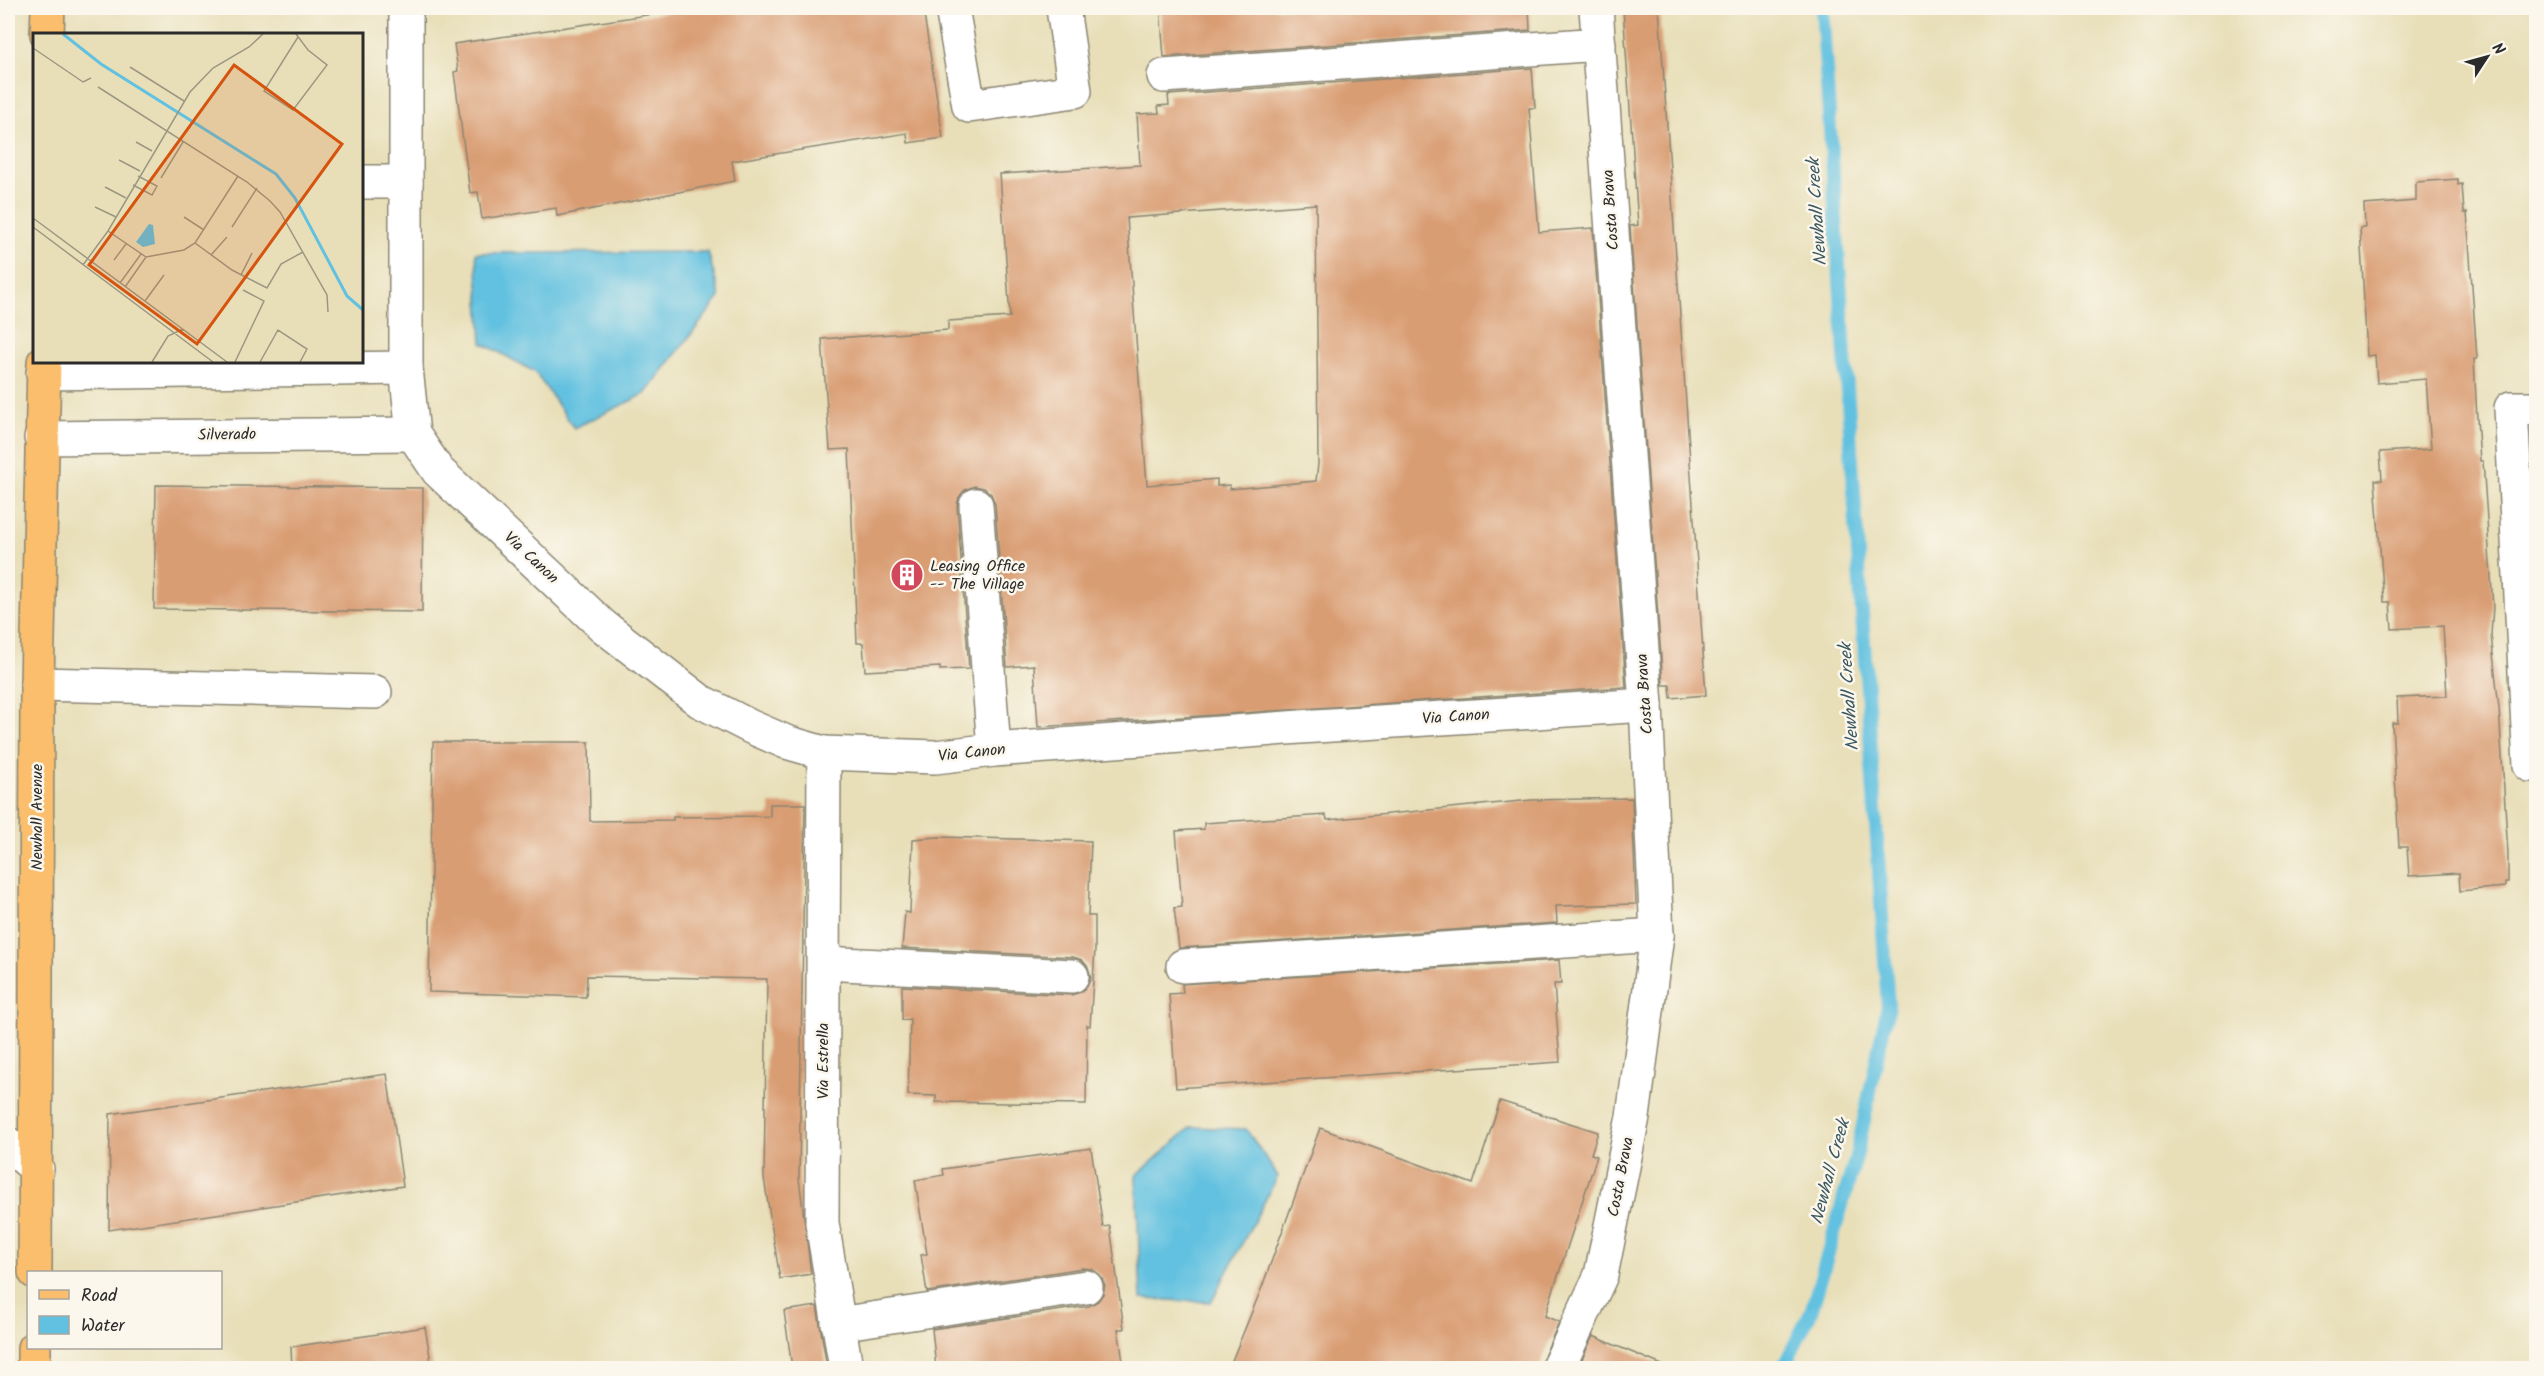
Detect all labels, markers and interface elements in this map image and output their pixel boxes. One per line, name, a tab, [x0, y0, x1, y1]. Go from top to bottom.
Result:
north arrow	[2457, 27, 2517, 87]
inset map	[33, 33, 363, 363]
text: N	[2485, 38, 2511, 61]
water label: Newhall Creek	[1800, 155, 1836, 267]
street label: Costa Brava	[1596, 169, 1626, 251]
street label: Silverado	[198, 422, 256, 448]
street label: Via Canon	[498, 526, 564, 590]
place label: Leasing Office -- The Village	[930, 554, 1025, 597]
building icon: Leasing Office -- The Village	[889, 557, 925, 593]
water label: Newhall Creek	[1832, 640, 1868, 752]
street label: Costa Brava	[1630, 653, 1660, 735]
street label: Via Canon	[1421, 702, 1491, 732]
street label: Via Canon	[937, 737, 1007, 769]
street label: Newhall Avenue	[25, 764, 50, 870]
street label: Via Estrella	[811, 1023, 836, 1099]
water label: Newhall Creek	[1803, 1114, 1860, 1228]
street label: Costa Brava	[1601, 1135, 1641, 1219]
legend	[27, 1271, 222, 1349]
text: Road	[81, 1282, 118, 1311]
text: Water	[81, 1312, 126, 1341]

